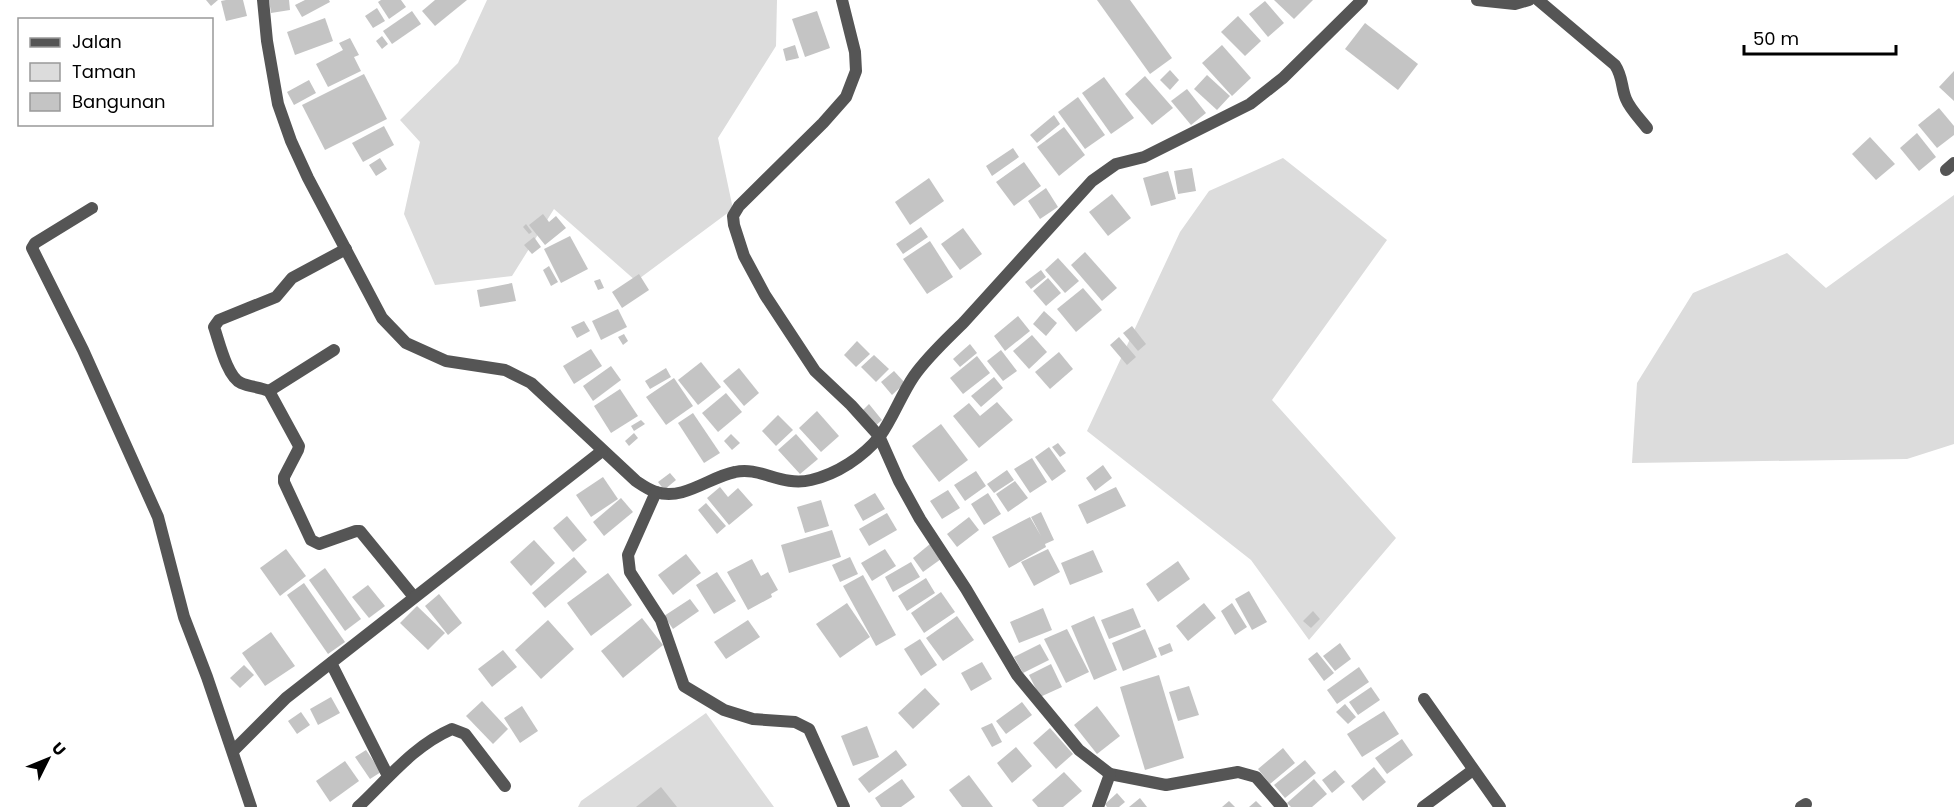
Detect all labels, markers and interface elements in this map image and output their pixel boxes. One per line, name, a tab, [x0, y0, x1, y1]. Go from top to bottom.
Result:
legend	[18, 18, 213, 126]
scale bar	[1744, 18, 1896, 56]
text: 50 m	[1753, 26, 1799, 51]
text: Jalan	[72, 29, 122, 54]
text: Taman	[72, 59, 136, 84]
text: Bangunan	[72, 89, 166, 114]
north arrow	[18, 729, 78, 789]
text: U	[46, 737, 71, 761]

